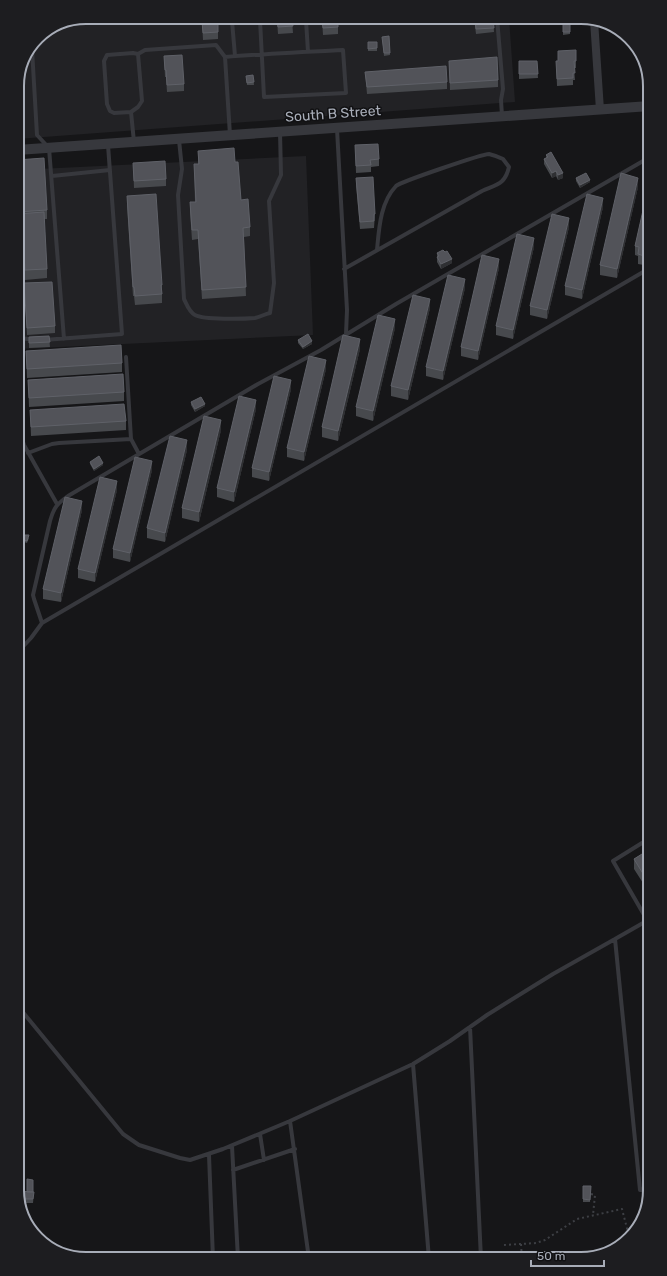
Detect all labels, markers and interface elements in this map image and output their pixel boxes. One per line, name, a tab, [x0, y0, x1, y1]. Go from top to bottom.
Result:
street label: South B Street	[285, 102, 382, 126]
scale bar	[531, 1242, 604, 1268]
text: 50 m	[537, 1249, 565, 1263]

